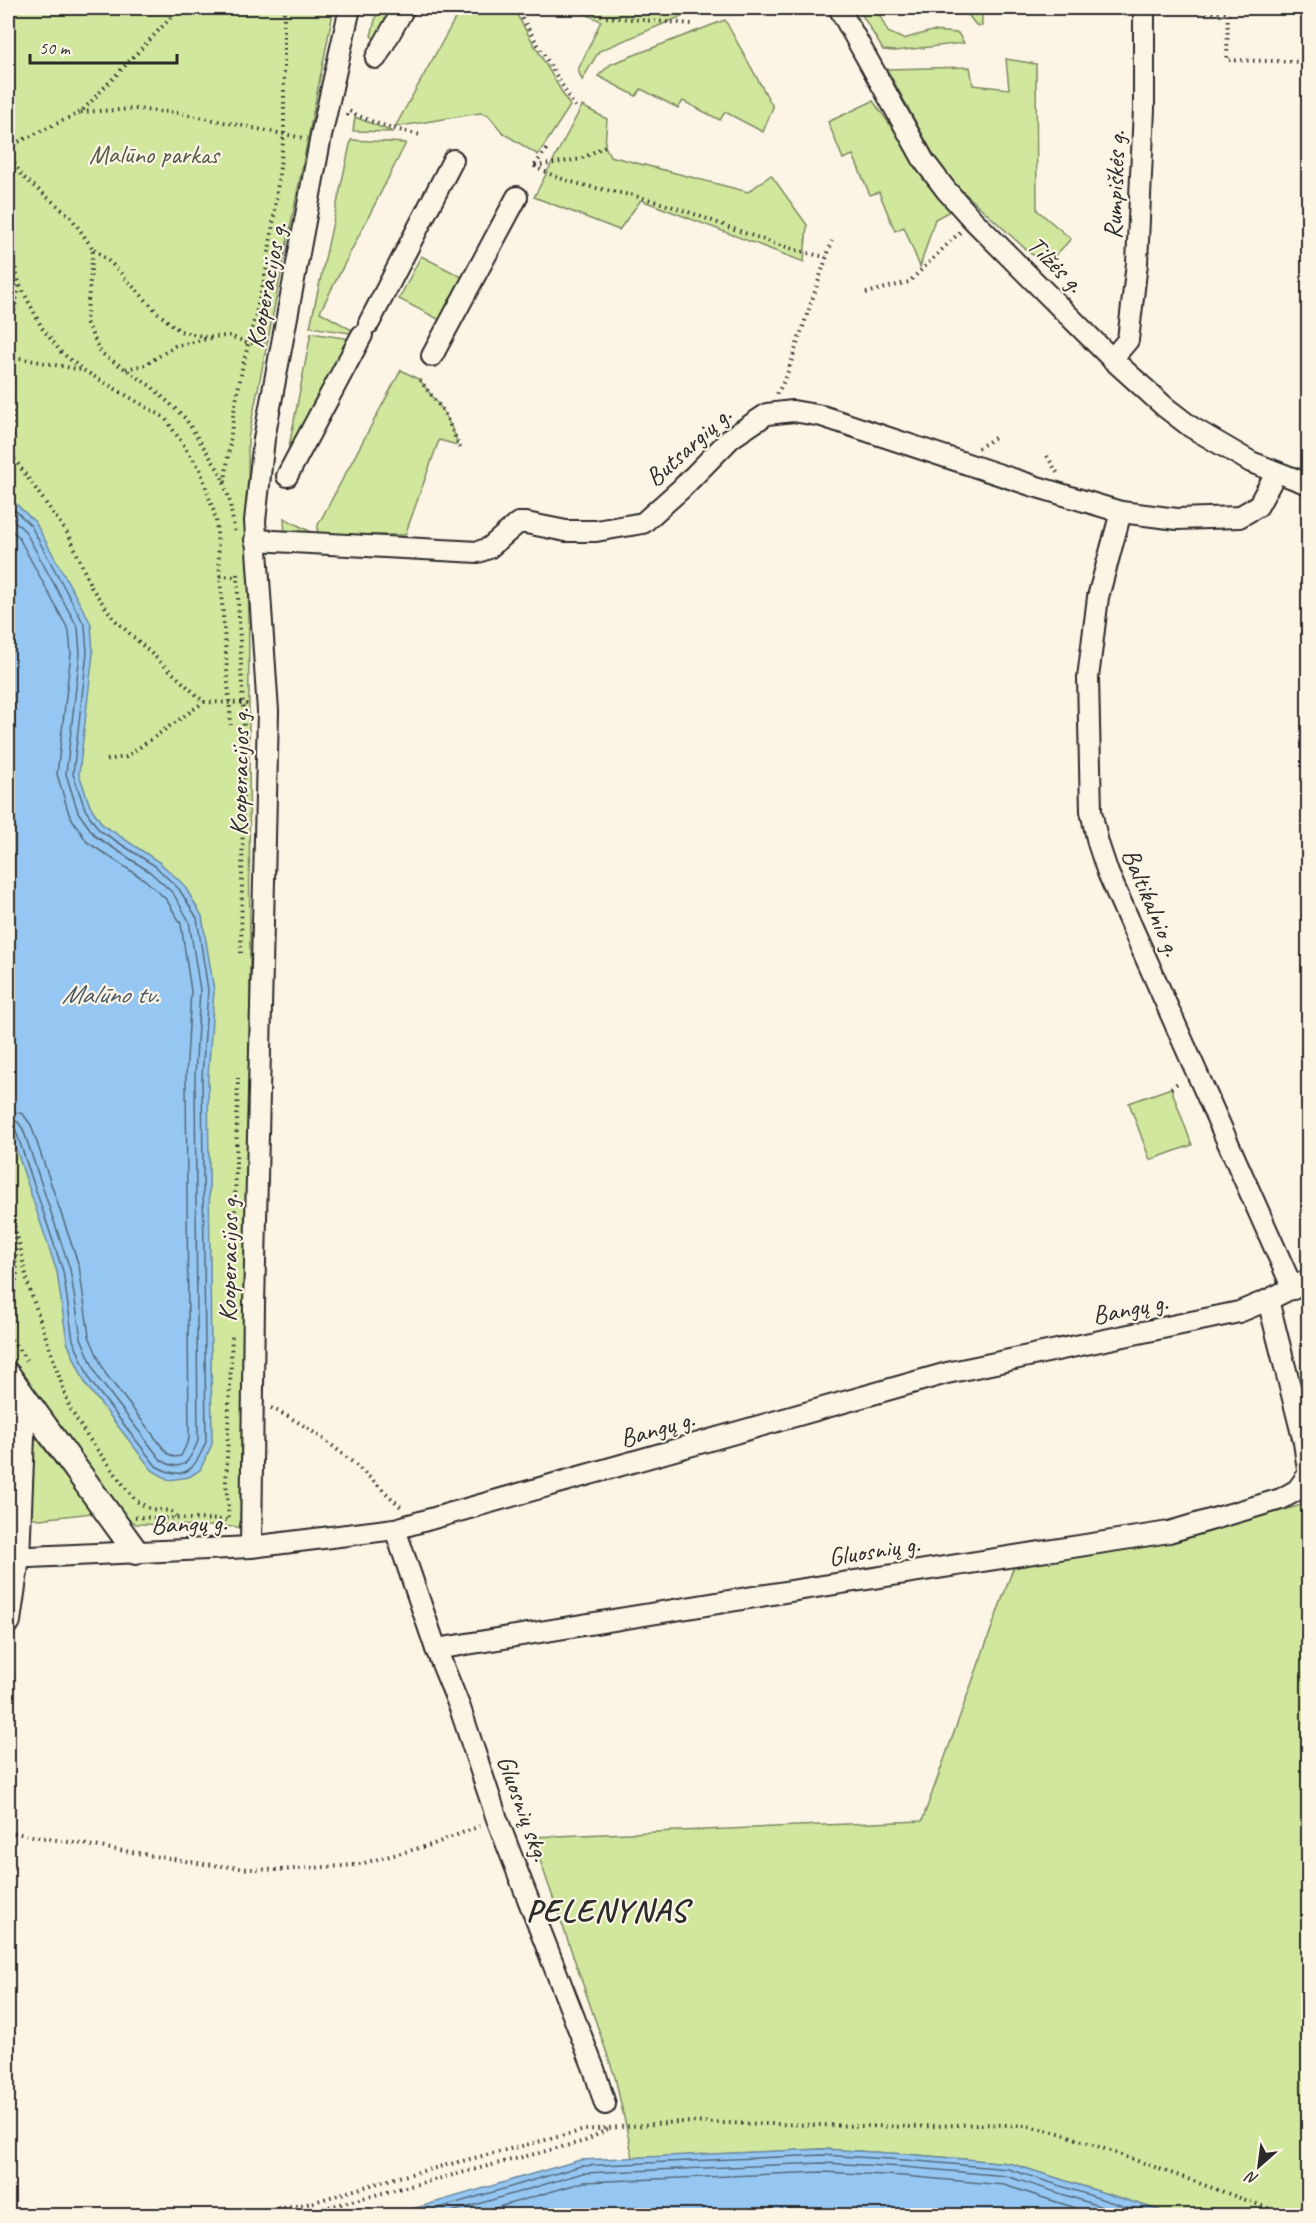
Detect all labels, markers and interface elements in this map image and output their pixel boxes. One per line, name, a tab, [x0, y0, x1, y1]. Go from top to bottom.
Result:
scale bar	[30, 27, 177, 65]
text: 50 m	[39, 37, 72, 59]
street label: Rumpiškės g.	[1096, 129, 1133, 240]
park label: Malūno parkas	[89, 138, 221, 171]
street label: Kooperacijos g.	[238, 218, 295, 351]
street label: Tilžės g.	[1020, 229, 1092, 300]
street label: Butsargių g.	[638, 398, 739, 494]
street label: Kooperacijos g.	[222, 707, 257, 836]
street label: Baltikalnio g.	[1114, 843, 1189, 962]
water label: Malūno tv.	[61, 977, 160, 1011]
street label: Kooperacijos g.	[211, 1193, 246, 1322]
street label: Bangų g.	[1090, 1285, 1171, 1332]
street label: Bangų g.	[616, 1402, 699, 1455]
street label: Bangų g.	[150, 1506, 228, 1541]
street label: Gluosnių g.	[826, 1527, 923, 1574]
street label: Gluosnių skg.	[489, 1751, 558, 1866]
district label: PELENYNAS	[526, 1890, 694, 1931]
north arrow	[1229, 2136, 1289, 2196]
text: N	[1241, 2166, 1261, 2190]

